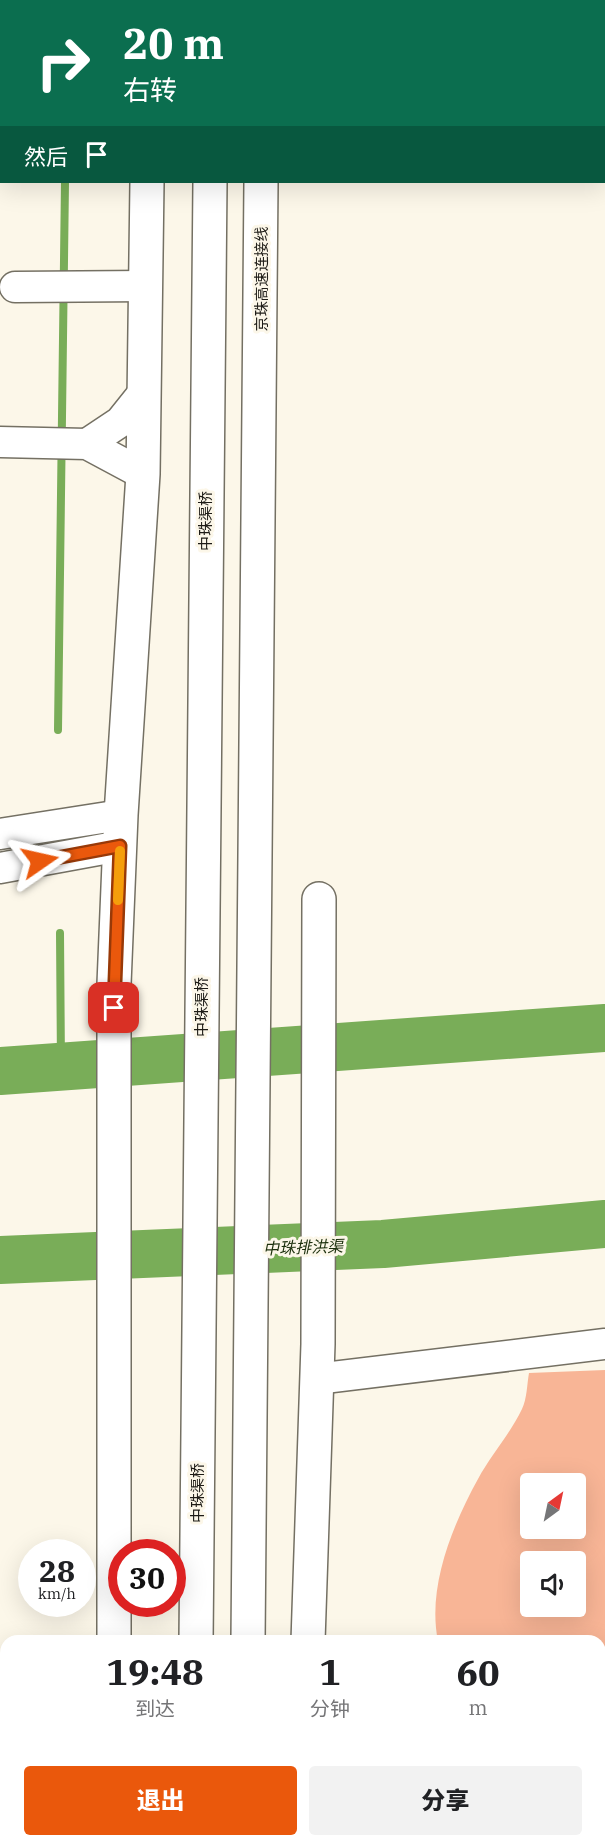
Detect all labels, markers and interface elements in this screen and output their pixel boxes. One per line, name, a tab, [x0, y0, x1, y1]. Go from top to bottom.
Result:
text: 20 m	[123, 16, 224, 71]
icon: right	[24, 24, 102, 102]
text: 右转	[123, 72, 177, 107]
icon: arrive	[80, 138, 113, 171]
text: 然后	[24, 142, 68, 171]
street label: 京珠高速连接线	[252, 226, 271, 332]
street label: 中珠渠桥	[196, 491, 215, 551]
position arrow	[8, 829, 72, 893]
street label: 中珠渠桥	[192, 977, 211, 1037]
pin	[88, 982, 139, 1033]
icon: arrive	[97, 991, 130, 1024]
water label: 中珠排洪渠	[263, 1236, 345, 1258]
street label: 中珠渠桥	[188, 1463, 207, 1523]
north arrow	[520, 1473, 586, 1539]
map controls	[520, 1473, 586, 1617]
speed limit sign: 30	[108, 1539, 186, 1617]
text: 28	[39, 1551, 75, 1590]
button: sound	[520, 1551, 586, 1617]
text: km/h	[38, 1584, 76, 1603]
text: 19:48	[106, 1648, 204, 1695]
text: 1	[319, 1648, 341, 1695]
text: 60	[456, 1649, 500, 1696]
text: m	[468, 1694, 488, 1721]
text: 到达	[135, 1695, 175, 1722]
text: 分钟	[310, 1695, 350, 1722]
button: 退出	[24, 1766, 297, 1835]
button: 分享	[309, 1766, 582, 1835]

